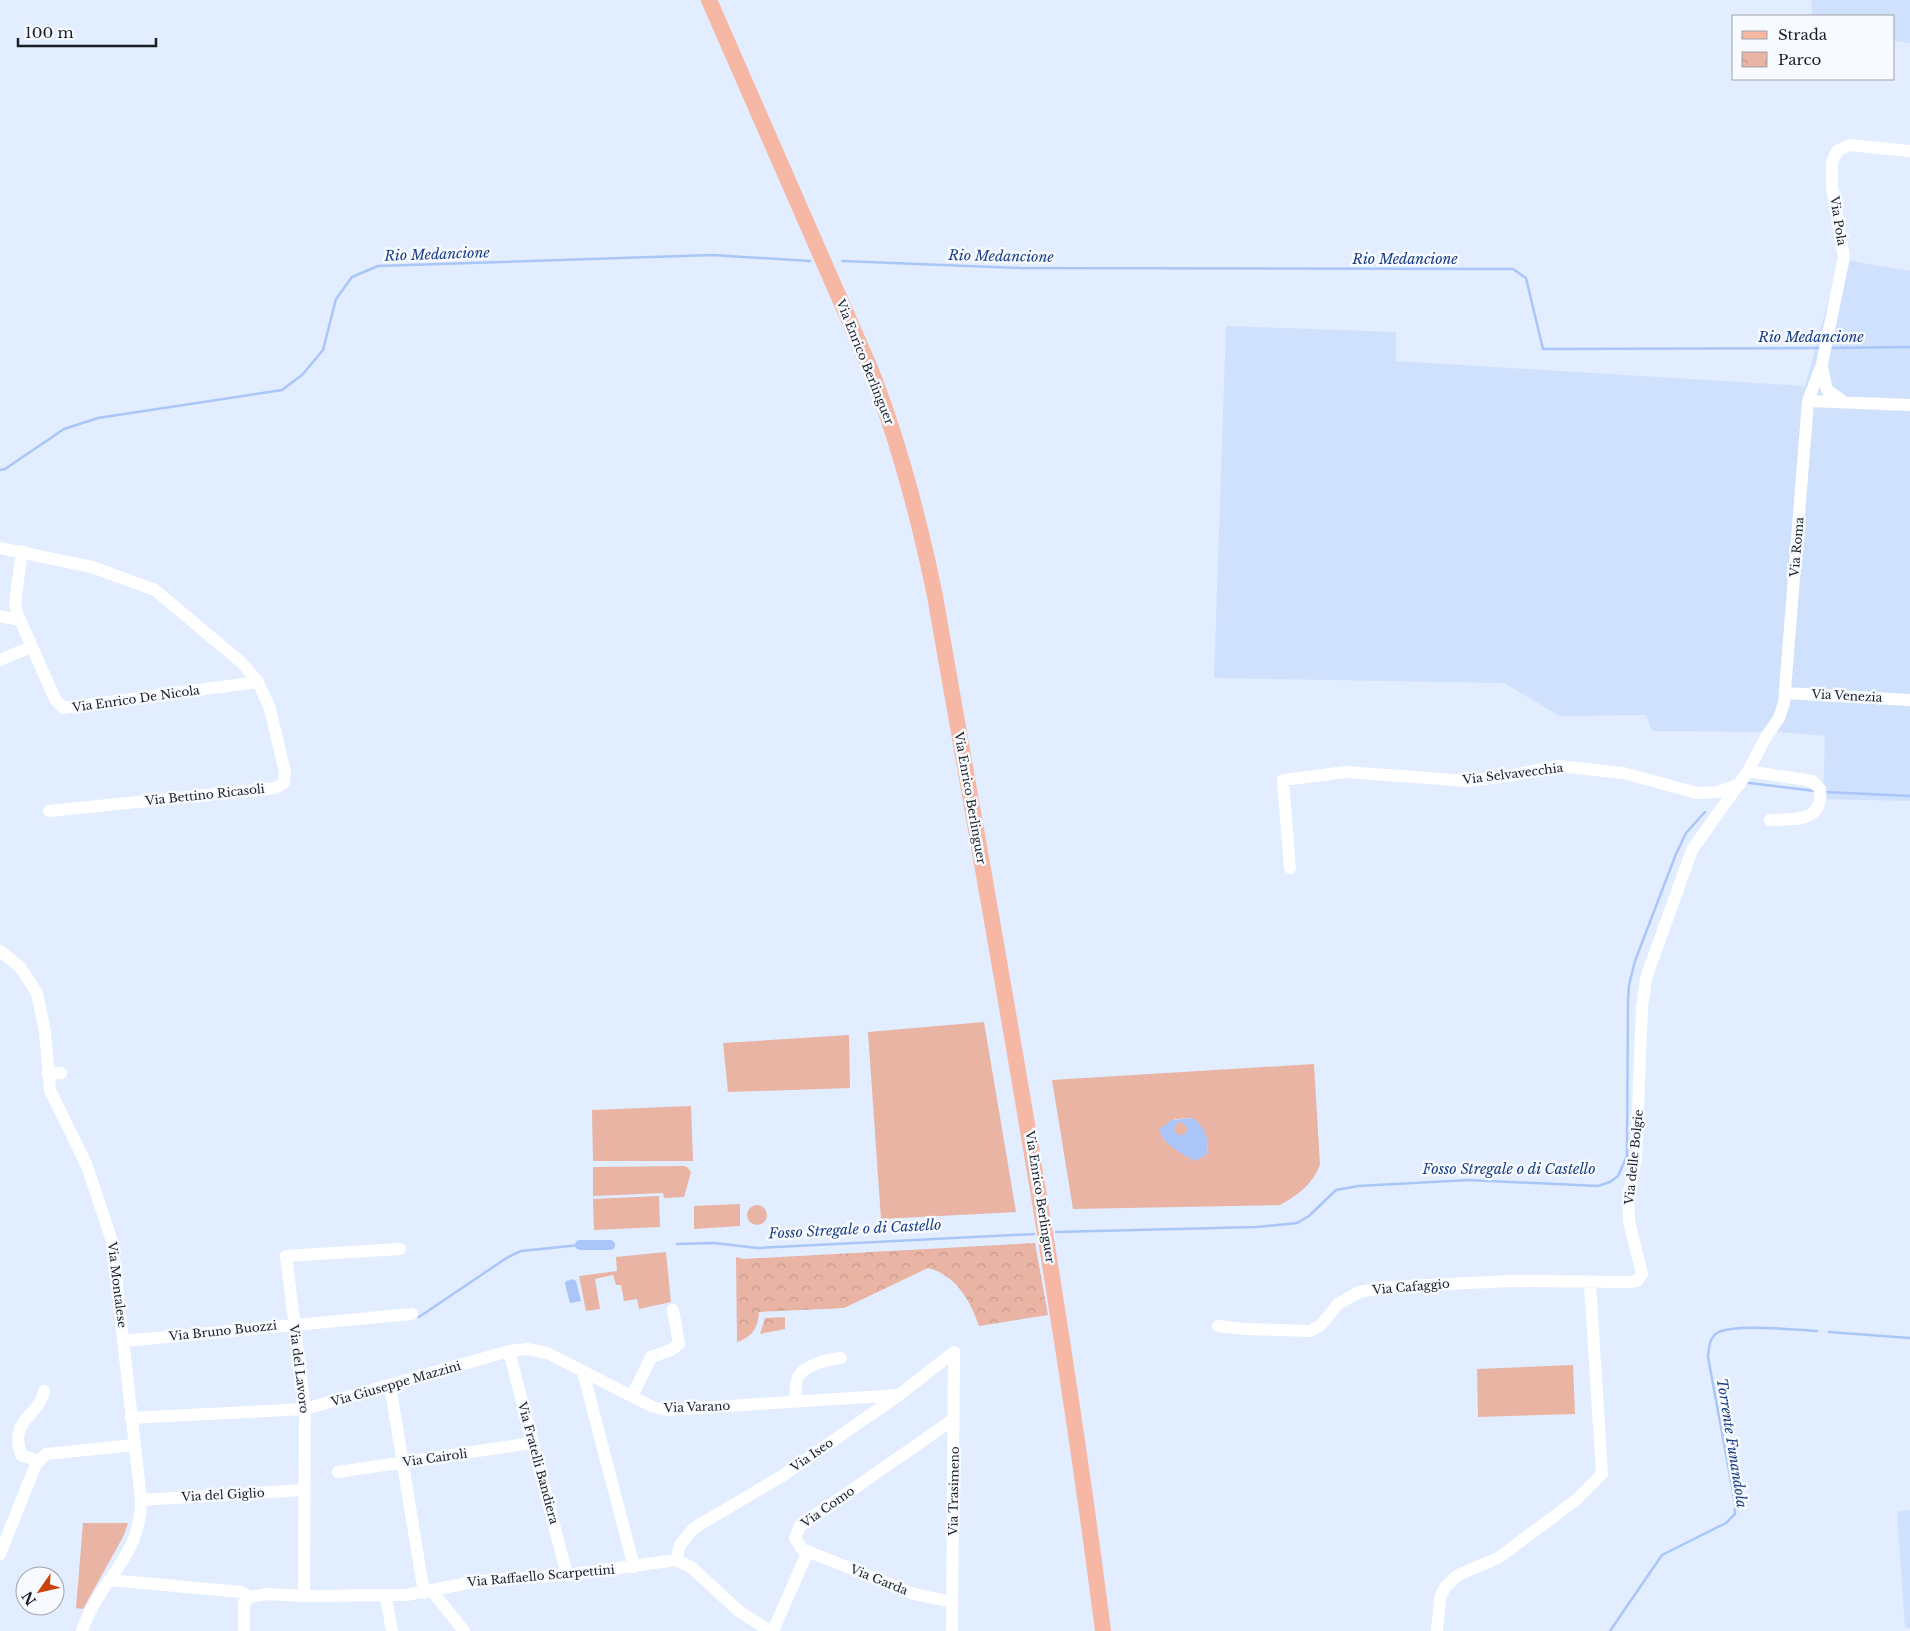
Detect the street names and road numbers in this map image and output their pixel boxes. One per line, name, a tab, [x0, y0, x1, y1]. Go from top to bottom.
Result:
street label: Via Pola	[1827, 194, 1850, 247]
street label: Via Enrico Berlinguer	[833, 296, 898, 427]
street label: Via Roma	[1786, 516, 1807, 579]
street label: Via Enrico De Nicola	[70, 682, 201, 715]
street label: Via Venezia	[1810, 686, 1883, 705]
street label: Via Enrico Berlinguer	[951, 730, 990, 865]
street label: Via Selvavecchia	[1461, 760, 1564, 787]
street label: Via Bettino Ricasoli	[143, 781, 265, 808]
street label: Via delle Bolgie	[1621, 1109, 1646, 1206]
street label: Via Enrico Berlinguer	[1022, 1129, 1058, 1264]
street label: Via Montalese	[105, 1240, 130, 1329]
street label: Via Cafaggio	[1371, 1276, 1450, 1297]
street label: Via Bruno Buozzi	[167, 1317, 278, 1344]
street label: Via del Lavoro	[286, 1323, 312, 1414]
street label: Via Giuseppe Mazzini	[328, 1358, 463, 1410]
street label: Via Varano	[663, 1398, 731, 1415]
street label: Via Fratelli Bandiera	[515, 1399, 562, 1526]
street label: Via Iseo	[787, 1434, 836, 1475]
street label: Via Cairoli	[401, 1446, 468, 1470]
street label: Via Trasimeno	[945, 1446, 962, 1537]
street label: Via Como	[797, 1483, 857, 1531]
street label: Via del Giglio	[180, 1485, 265, 1504]
street label: Via Garda	[847, 1561, 911, 1598]
street label: Via Raffaello Scarpettini	[466, 1562, 615, 1590]

